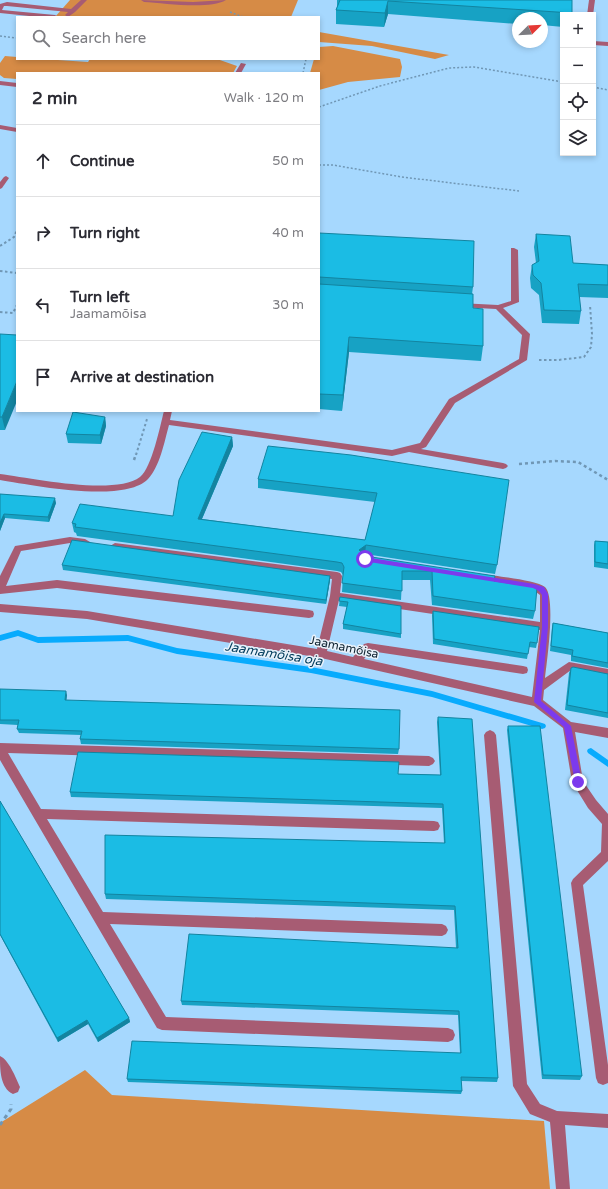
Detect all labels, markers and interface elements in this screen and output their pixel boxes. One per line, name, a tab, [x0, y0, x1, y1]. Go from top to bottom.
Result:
north arrow	[512, 12, 548, 48]
map controls	[560, 12, 596, 156]
button: +	[560, 12, 596, 48]
search box	[16, 16, 320, 60]
icon: search	[30, 27, 52, 49]
text: Search here	[62, 29, 146, 47]
button: −	[560, 48, 596, 84]
button: locate	[560, 84, 596, 120]
text: 2 min	[32, 88, 77, 109]
text: Walk · 120 m	[224, 90, 304, 106]
button: layers	[560, 120, 596, 156]
icon: ahead	[32, 150, 54, 172]
text: Continue	[70, 152, 134, 170]
text: 50 m	[272, 153, 304, 169]
icon: right	[32, 222, 54, 244]
text: Turn right	[70, 224, 140, 242]
text: 40 m	[272, 225, 304, 241]
text: Turn left	[70, 288, 130, 306]
icon: left	[32, 294, 54, 316]
text: 30 m	[272, 297, 304, 313]
text: Jaamamõisa	[70, 306, 147, 322]
icon: arrive	[32, 366, 54, 388]
text: Arrive at destination	[70, 368, 214, 386]
route start	[356, 550, 374, 568]
street label: Jaamamõisa	[308, 633, 380, 661]
water label: Jaamamõisa oja	[224, 638, 324, 670]
route end	[569, 773, 587, 791]

